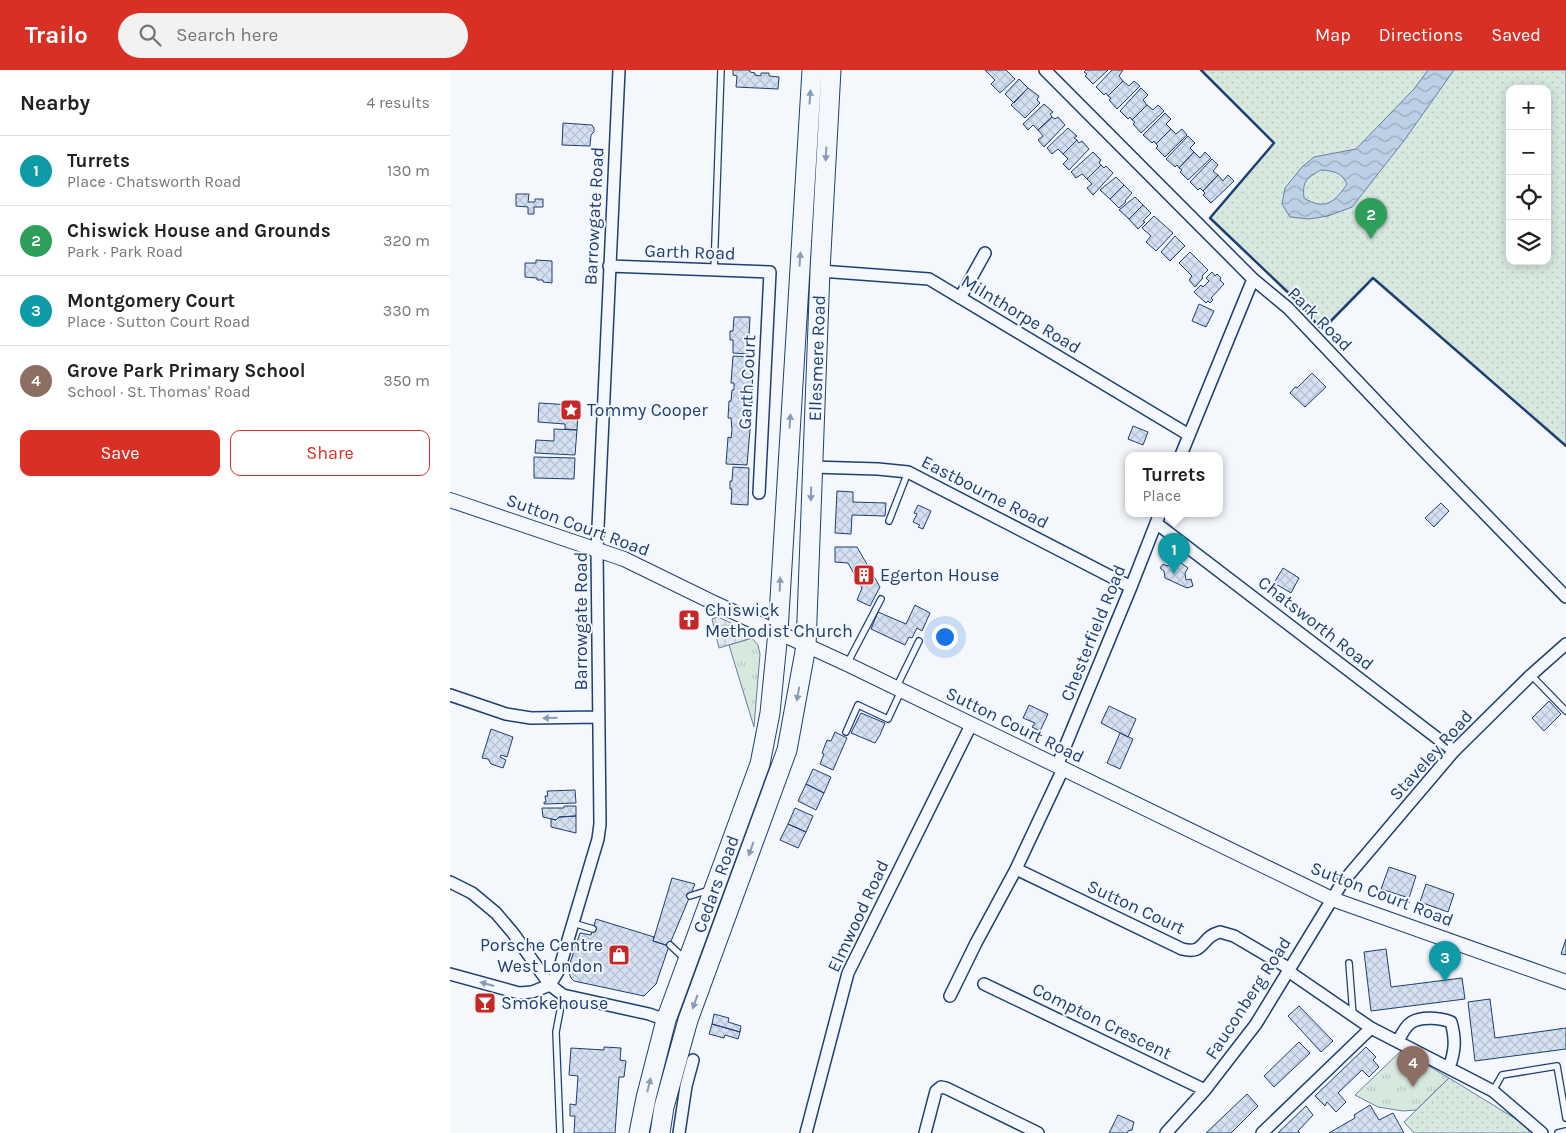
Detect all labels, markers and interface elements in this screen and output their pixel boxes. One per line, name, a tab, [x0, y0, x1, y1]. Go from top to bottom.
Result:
search box	[118, 13, 468, 58]
text: Trailo	[25, 21, 88, 49]
icon: search	[136, 21, 164, 49]
text: Search here	[176, 24, 278, 46]
text: Map	[1315, 24, 1351, 46]
text: Directions	[1379, 24, 1463, 46]
text: Saved	[1491, 24, 1541, 46]
map controls	[1506, 85, 1551, 265]
button: +	[1506, 85, 1551, 130]
one-way arrow	[807, 89, 815, 105]
text: Nearby	[20, 91, 90, 115]
text: 4 results	[366, 93, 430, 112]
button: −	[1506, 130, 1551, 175]
street label: Barrowgate Road	[579, 146, 609, 286]
one-way arrow	[822, 146, 830, 162]
text: Turrets	[67, 150, 130, 172]
text: 1	[33, 161, 39, 180]
text: 130 m	[387, 161, 430, 180]
text: Place · Chatsworth Road	[67, 172, 241, 191]
button: locate	[1506, 175, 1551, 220]
pin: 2	[1355, 198, 1387, 239]
text: Chiswick House and Grounds	[67, 220, 331, 242]
button: layers	[1506, 220, 1551, 265]
text: 2	[31, 231, 41, 250]
text: 320 m	[383, 231, 430, 250]
street label: Garth Road	[644, 239, 736, 265]
text: Park · Park Road	[67, 242, 183, 261]
one-way arrow	[796, 251, 804, 267]
street label: Milnthorpe Road	[957, 270, 1085, 358]
street label: Park Road	[1283, 282, 1357, 356]
text: Montgomery Court	[67, 290, 235, 312]
street label: Ellesmere Road	[804, 294, 830, 422]
text: 3	[31, 301, 41, 320]
text: 330 m	[383, 301, 430, 320]
text: Place · Sutton Court Road	[67, 312, 250, 331]
street label: Garth Court	[734, 334, 760, 430]
text: Grove Park Primary School	[67, 360, 305, 382]
text: 4	[31, 371, 41, 390]
text: 350 m	[383, 371, 430, 390]
text: School · St. Thomas' Road	[67, 382, 251, 401]
place icon: Tommy Cooper	[559, 398, 583, 422]
place label: Tommy Cooper	[587, 399, 708, 421]
one-way arrow	[786, 413, 794, 429]
button: Save	[20, 430, 220, 476]
button: Share	[230, 430, 430, 476]
street label: Eastbourne Road	[918, 450, 1052, 534]
popup	[1125, 452, 1223, 517]
text: Turrets	[1143, 464, 1205, 486]
one-way arrow	[807, 486, 815, 502]
text: Place	[1143, 486, 1181, 505]
street label: Sutton Court Road	[503, 489, 653, 561]
pin: 1	[1158, 533, 1190, 574]
street label: Barrowgate Road	[570, 552, 592, 690]
street label: Chesterfield Road	[1056, 562, 1130, 704]
building icon: Egerton House	[852, 563, 876, 587]
place label: Egerton House	[880, 564, 999, 586]
street label: Chatsworth Road	[1254, 571, 1378, 675]
one-way arrow	[776, 575, 784, 591]
place label: Chiswick Methodist Church	[705, 599, 853, 642]
church icon: Chiswick Methodist Church	[677, 608, 701, 632]
your location	[932, 624, 958, 650]
street label: Sutton Court Road	[942, 682, 1088, 768]
one-way arrow	[793, 686, 801, 702]
street label: Staveley Road	[1385, 705, 1477, 805]
one-way arrow	[542, 714, 558, 722]
street label: Cedars Road	[688, 832, 744, 936]
one-way arrow	[747, 842, 755, 857]
street label: Elmwood Road	[822, 856, 894, 976]
street label: Sutton Court Road	[1308, 857, 1456, 931]
street label: Sutton Court	[1084, 875, 1189, 939]
street label: Fauconberg Road	[1200, 933, 1296, 1063]
place label: Porsche Centre West London	[480, 934, 603, 977]
pin: 3	[1429, 941, 1461, 982]
shop icon: Porsche Centre West London	[607, 943, 631, 967]
street label: Compton Crescent	[1029, 978, 1176, 1064]
one-way arrow	[479, 980, 494, 988]
bar icon: Smokehouse	[473, 991, 497, 1015]
place label: Smokehouse	[501, 992, 608, 1014]
one-way arrow	[691, 994, 698, 1009]
pin: 4	[1397, 1046, 1429, 1087]
one-way arrow	[645, 1078, 653, 1093]

